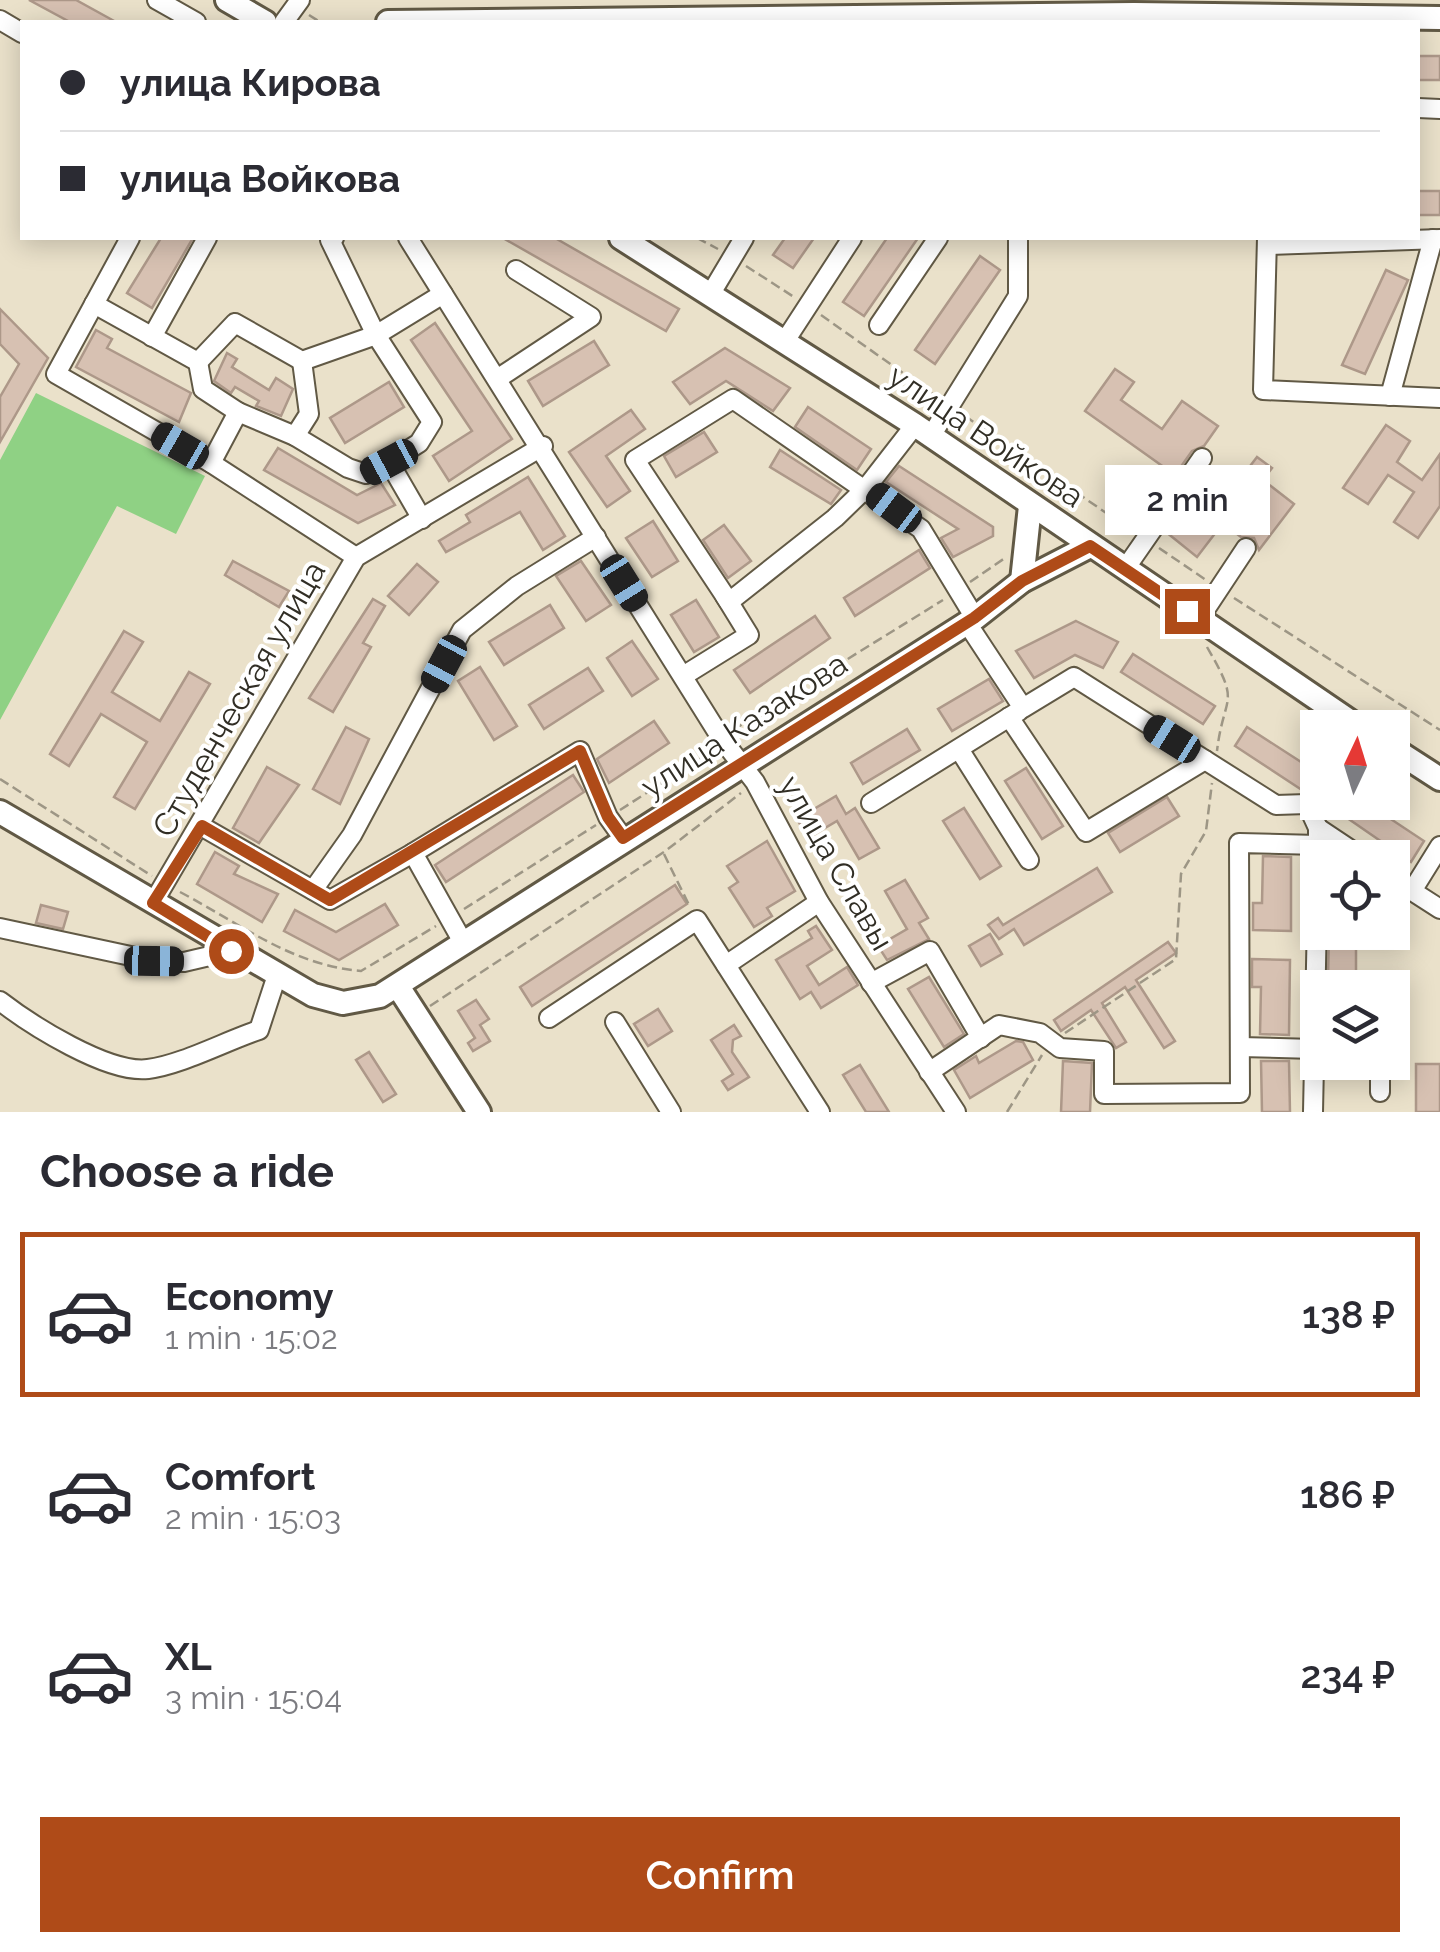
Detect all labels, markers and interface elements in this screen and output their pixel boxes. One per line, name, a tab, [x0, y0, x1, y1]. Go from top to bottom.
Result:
text: улица Кирова	[120, 60, 381, 105]
text: улица Войкова	[120, 156, 400, 201]
street label: улица Войкова	[882, 357, 1091, 515]
car	[147, 418, 213, 474]
car	[355, 435, 423, 489]
callout: 2 min	[1104, 466, 1270, 536]
car	[861, 478, 927, 538]
text: 2 min	[1147, 481, 1228, 518]
car	[595, 550, 653, 616]
street label: Студенческая улица	[145, 554, 333, 843]
route end	[1165, 589, 1210, 634]
car	[417, 630, 471, 698]
street label: улица Казакова	[634, 644, 854, 805]
car	[1139, 710, 1205, 768]
north arrow	[1300, 710, 1410, 820]
map controls	[1300, 710, 1410, 1080]
street label: улица Славы	[772, 769, 901, 956]
button: locate	[1300, 840, 1410, 950]
route start	[209, 929, 254, 974]
car	[124, 945, 184, 977]
button: layers	[1300, 970, 1410, 1080]
text: Choose a ride	[40, 1145, 334, 1198]
icon: car	[45, 1270, 135, 1360]
text: Economy	[165, 1274, 334, 1319]
text: 138 ₽	[1302, 1292, 1395, 1337]
text: 1 min · 15:02	[165, 1319, 338, 1356]
icon: car	[45, 1450, 135, 1540]
text: Comfort	[165, 1454, 315, 1499]
text: 186 ₽	[1300, 1472, 1395, 1517]
text: 2 min · 15:03	[165, 1499, 341, 1536]
icon: car	[45, 1630, 135, 1720]
text: XL	[165, 1634, 212, 1679]
text: 234 ₽	[1301, 1652, 1395, 1697]
text: 3 min · 15:04	[165, 1679, 342, 1716]
button: Confirm	[40, 1817, 1400, 1932]

